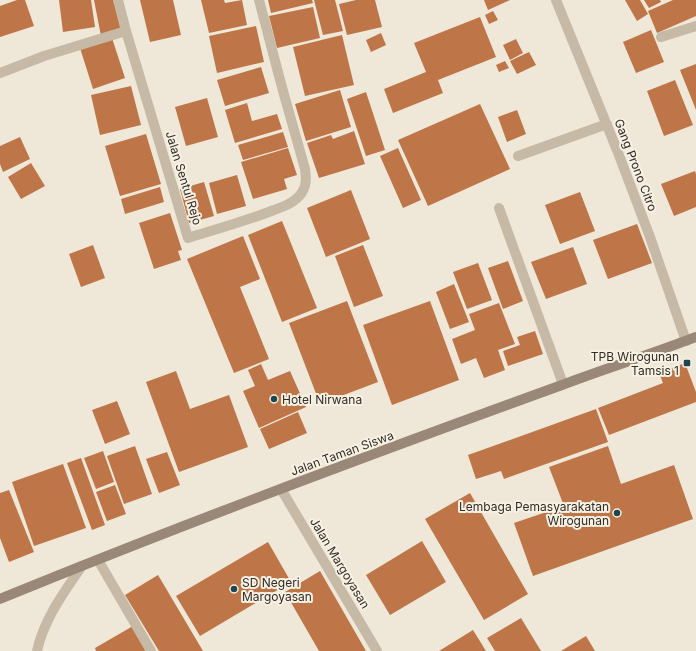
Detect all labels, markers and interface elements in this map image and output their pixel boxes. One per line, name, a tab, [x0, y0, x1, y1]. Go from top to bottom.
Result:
street label: Gang Prono Citro	[612, 117, 660, 213]
street label: Jalan Sentul Rejo	[163, 129, 205, 227]
place label: TPB Wirogunan Tamsis 1	[591, 349, 679, 378]
marker: TPB Wirogunan Tamsis 1	[682, 358, 692, 368]
place label: Hotel Nirwana	[282, 392, 362, 407]
marker: Hotel Nirwana	[269, 394, 279, 404]
street label: Jalan Taman Siswa	[288, 427, 396, 479]
place label: Lembaga Pemasyarakatan Wirogunan	[459, 499, 609, 528]
marker: Lembaga Pemasyarakatan Wirogunan	[612, 508, 622, 518]
street label: Jalan Margoyasan	[307, 515, 373, 611]
place label: SD Negeri Margoyasan	[242, 575, 312, 604]
marker: SD Negeri Margoyasan	[229, 584, 239, 594]

